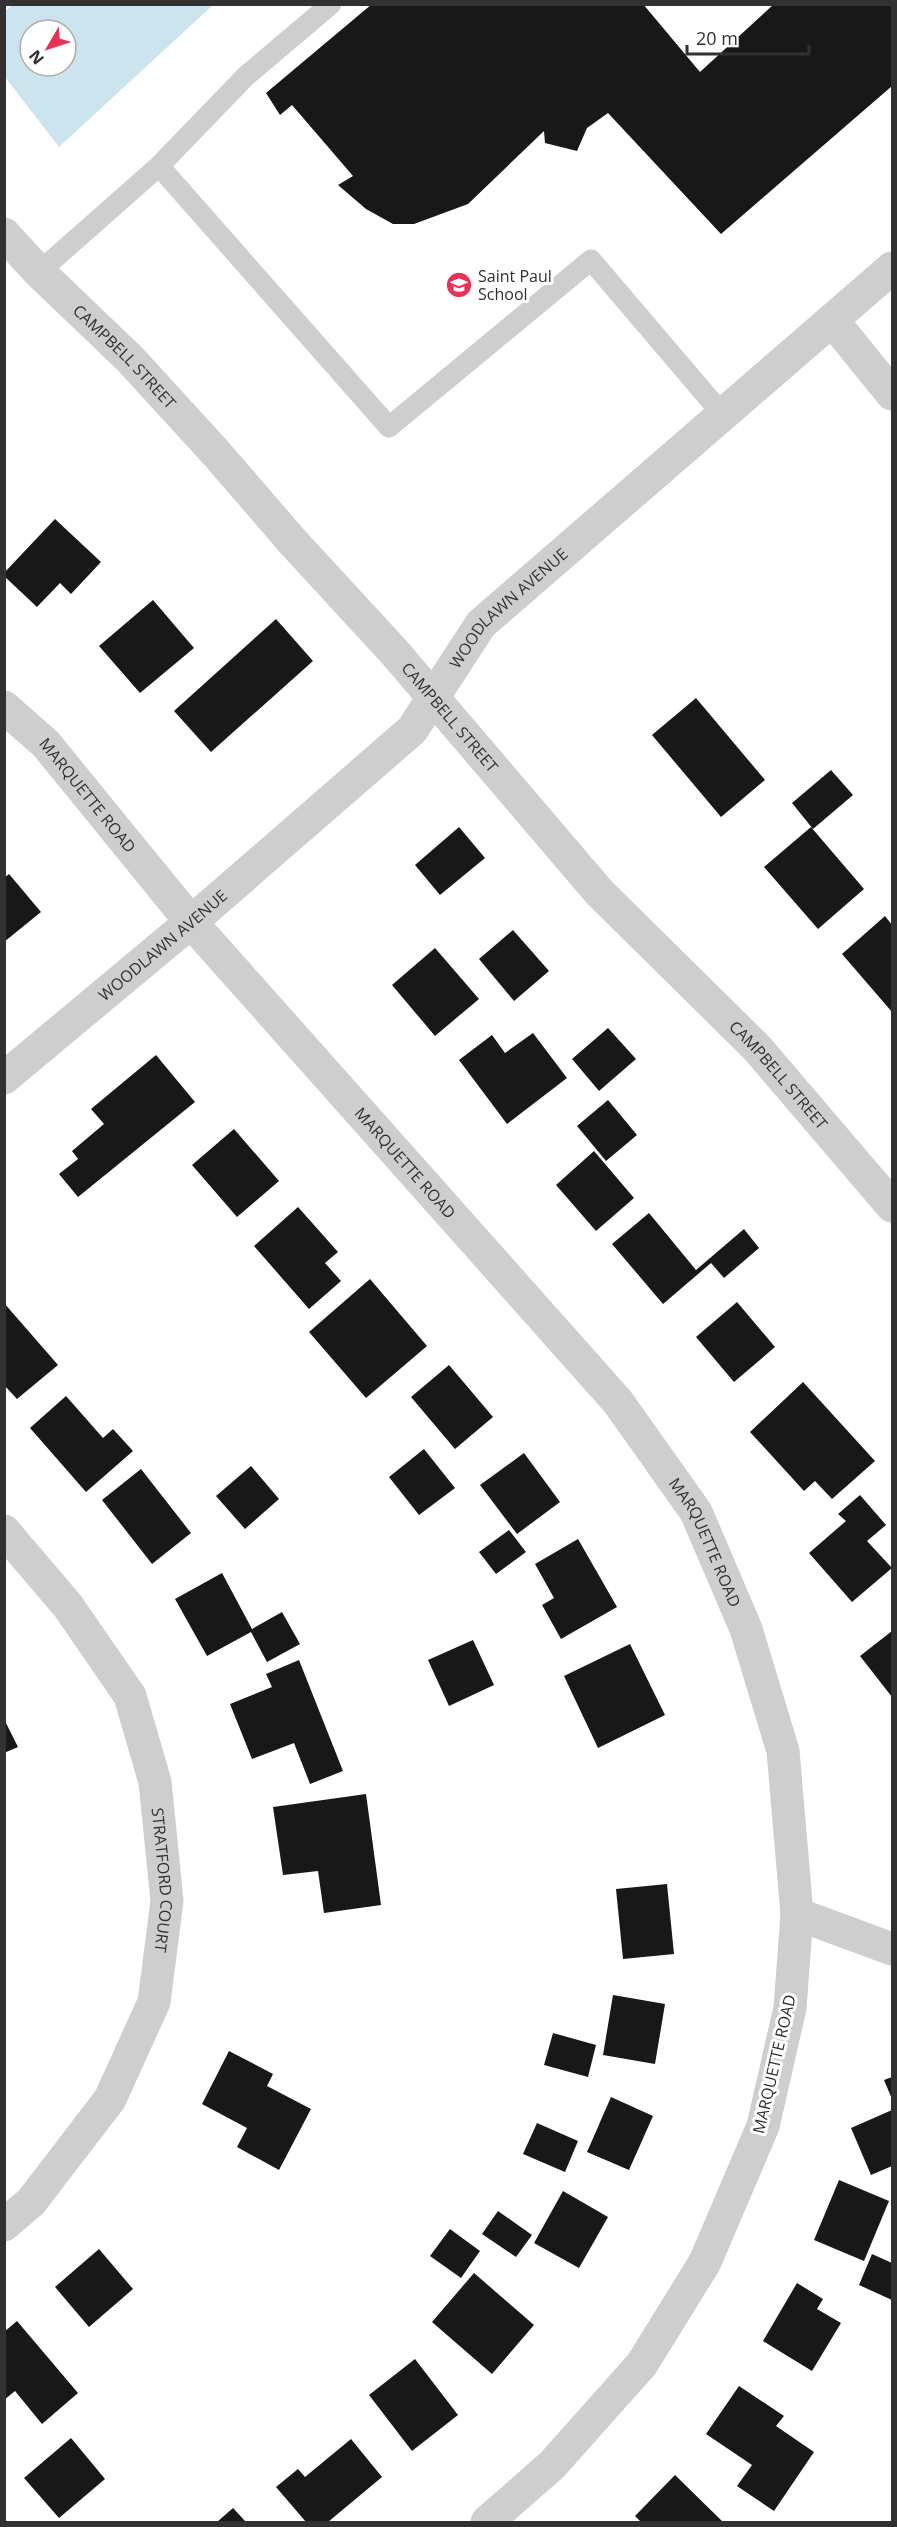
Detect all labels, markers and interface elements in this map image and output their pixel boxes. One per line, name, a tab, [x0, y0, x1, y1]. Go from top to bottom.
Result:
north arrow	[18, 18, 78, 78]
scale bar	[687, 18, 808, 56]
text: 20 m	[696, 26, 738, 50]
text: N	[24, 45, 49, 69]
place label: Saint Paul School	[478, 265, 552, 305]
school or university icon: Saint Paul School	[444, 270, 474, 300]
street label: CAMPBELL STREET	[68, 299, 181, 414]
street label: WOODLAWN AVENUE	[444, 543, 572, 673]
street label: CAMPBELL STREET	[397, 658, 503, 777]
street label: MARQUETTE ROAD	[34, 733, 141, 857]
street label: WOODLAWN AVENUE	[94, 885, 232, 1006]
street label: CAMPBELL STREET	[724, 1016, 833, 1134]
street label: MARQUETTE ROAD	[350, 1103, 461, 1223]
street label: MARQUETTE ROAD	[664, 1473, 746, 1610]
street label: STRATFORD COURT	[147, 1806, 178, 1954]
street label: MARQUETTE ROAD	[747, 1992, 801, 2136]

